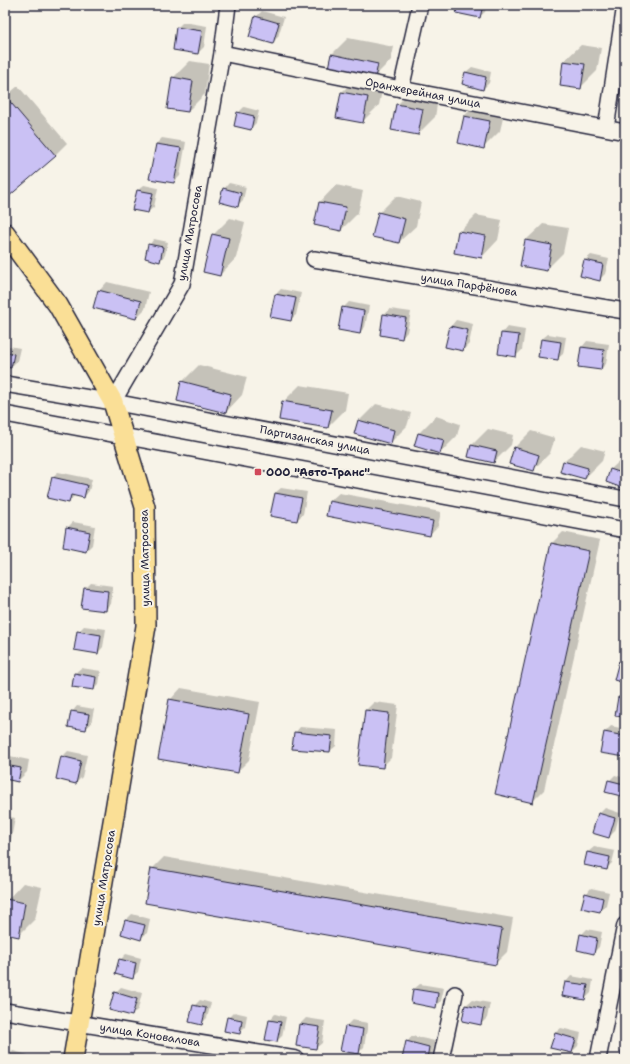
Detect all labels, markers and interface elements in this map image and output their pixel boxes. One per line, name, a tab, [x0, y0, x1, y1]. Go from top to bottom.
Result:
street label: Оранжерейная улица	[364, 74, 482, 112]
street label: улица Матросова	[174, 184, 206, 282]
street label: улица Парфёнова	[420, 270, 519, 300]
street label: Партизанская улица	[259, 422, 372, 458]
place label: ООО "Авто-Транс"	[266, 465, 370, 480]
marker: ООО "Авто-Транс"	[253, 467, 263, 477]
street label: улица Матросова	[137, 509, 153, 607]
street label: улица Матросова	[89, 829, 119, 927]
street label: улица Коновалова	[99, 1020, 201, 1050]

